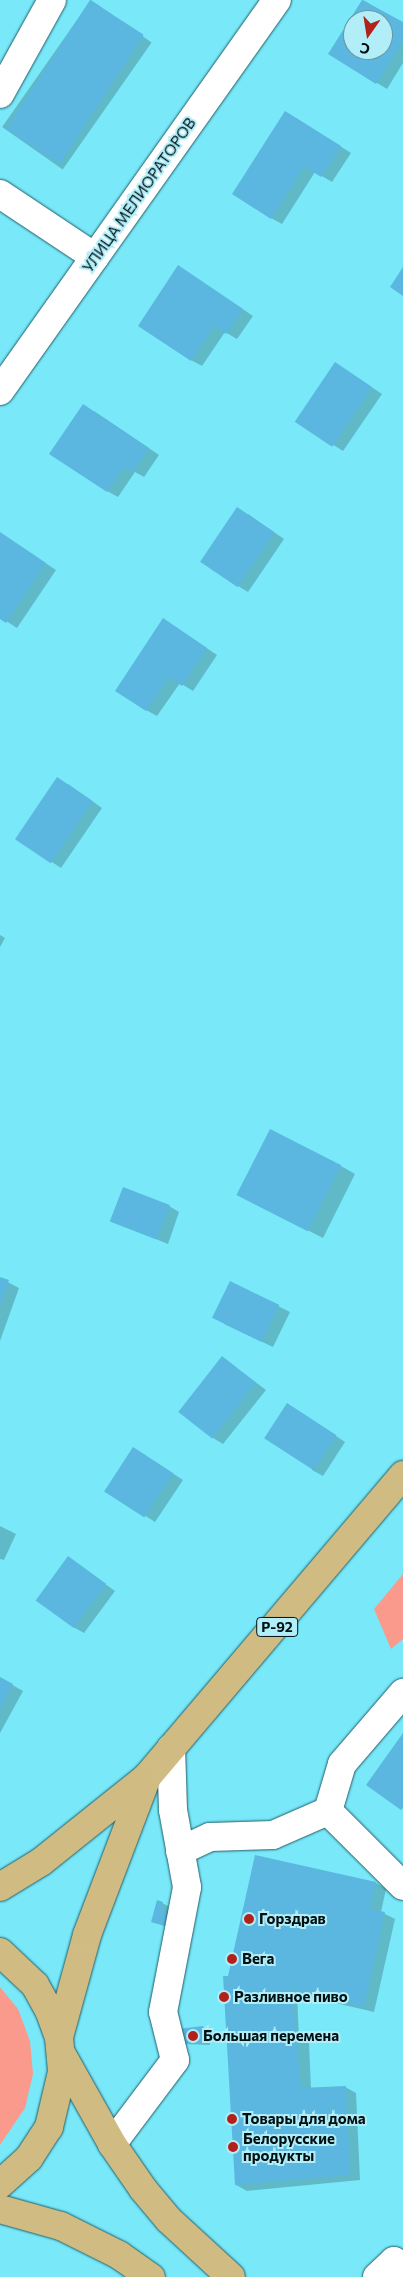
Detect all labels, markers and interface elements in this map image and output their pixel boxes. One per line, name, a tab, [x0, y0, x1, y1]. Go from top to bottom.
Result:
north arrow	[343, 10, 393, 60]
text: С	[358, 40, 371, 58]
street label: УЛИЦА МЕЛИОРАТОРОВ	[79, 114, 199, 276]
road number: Р-92	[256, 1615, 298, 1638]
place label: Горздрав	[259, 1910, 326, 1928]
marker: Горздрав	[243, 1913, 255, 1925]
place label: Вега	[242, 1950, 274, 1968]
marker: Вега	[226, 1953, 238, 1965]
place label: Разливное пиво	[234, 1988, 348, 2006]
marker: Разливное пиво	[218, 1991, 230, 2003]
place label: Большая перемена	[203, 2027, 339, 2045]
marker: Большая перемена	[187, 2030, 199, 2042]
place label: Товары для дома	[242, 2110, 366, 2128]
marker: Товары для дома	[226, 2113, 238, 2125]
place label: Белорусские продукты	[243, 2129, 335, 2164]
marker: Белорусские продукты	[227, 2141, 239, 2153]

